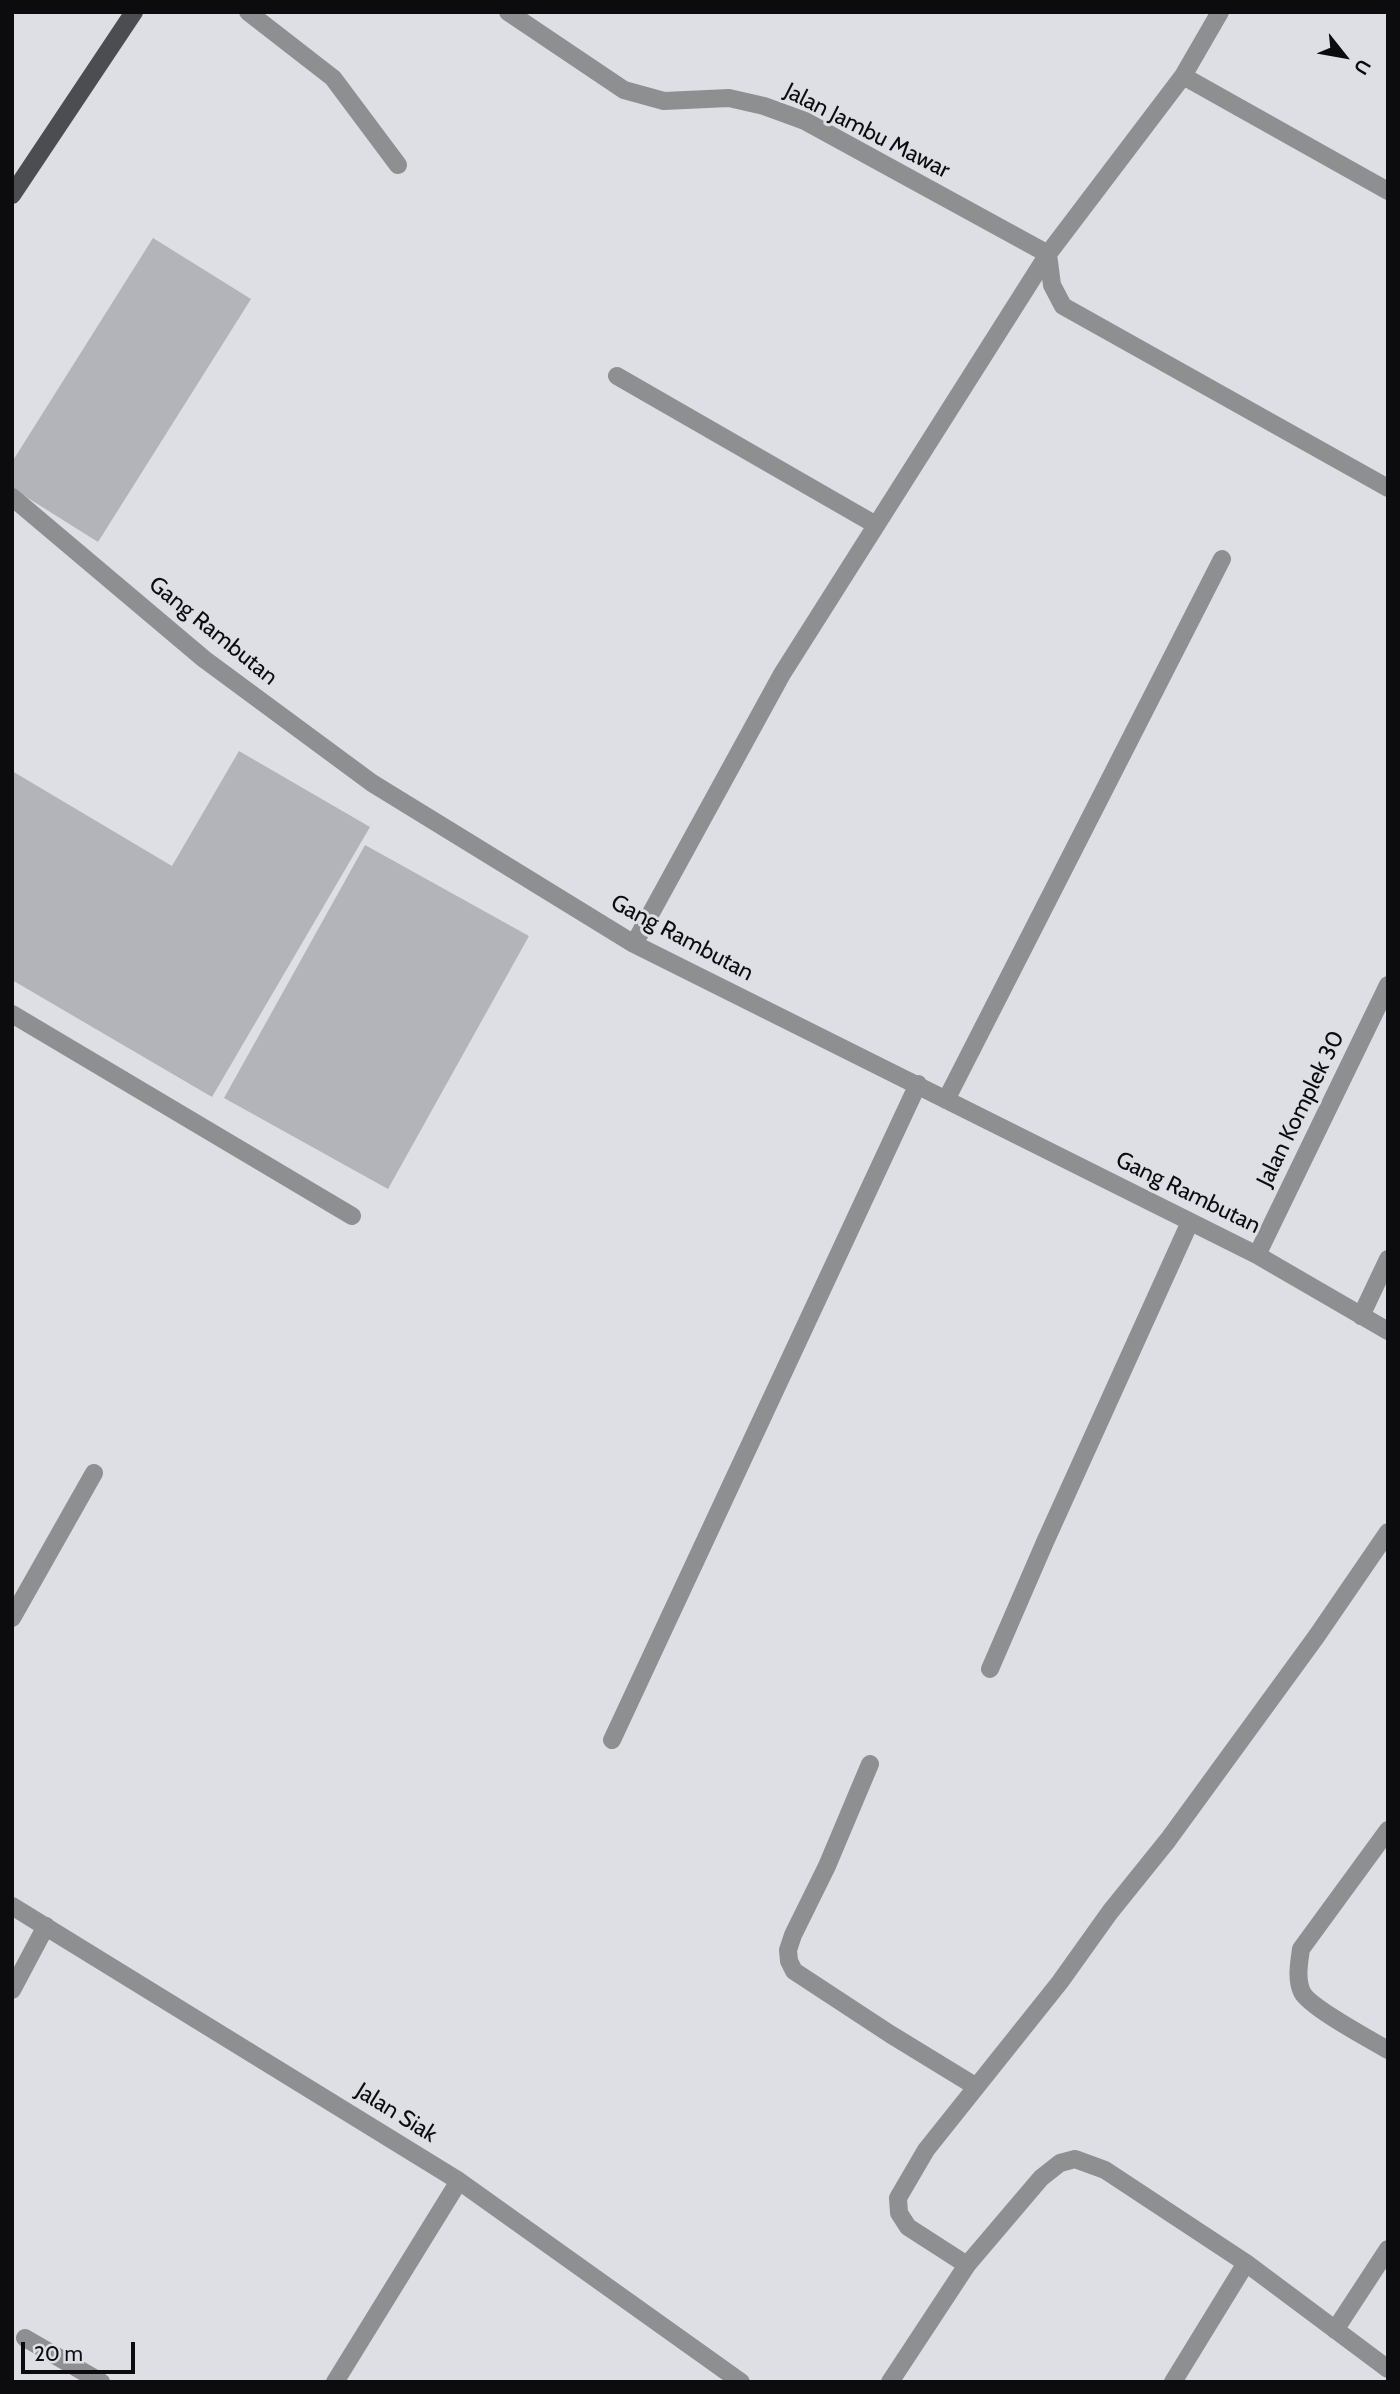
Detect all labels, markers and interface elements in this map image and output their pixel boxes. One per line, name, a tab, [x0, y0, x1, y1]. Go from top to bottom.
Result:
north arrow	[1309, 21, 1379, 91]
text: U	[1349, 55, 1376, 79]
street label: Jalan Jambu Mawar	[780, 77, 954, 185]
street label: Gang Rambutan	[143, 571, 283, 691]
street label: Gang Rambutan	[606, 889, 758, 987]
street label: Jalan Komplek 30	[1251, 1027, 1351, 1191]
street label: Gang Rambutan	[1111, 1146, 1265, 1240]
street label: Jalan Siak	[350, 2077, 442, 2149]
scale bar	[24, 2328, 138, 2372]
text: 20 m	[34, 2341, 83, 2366]

